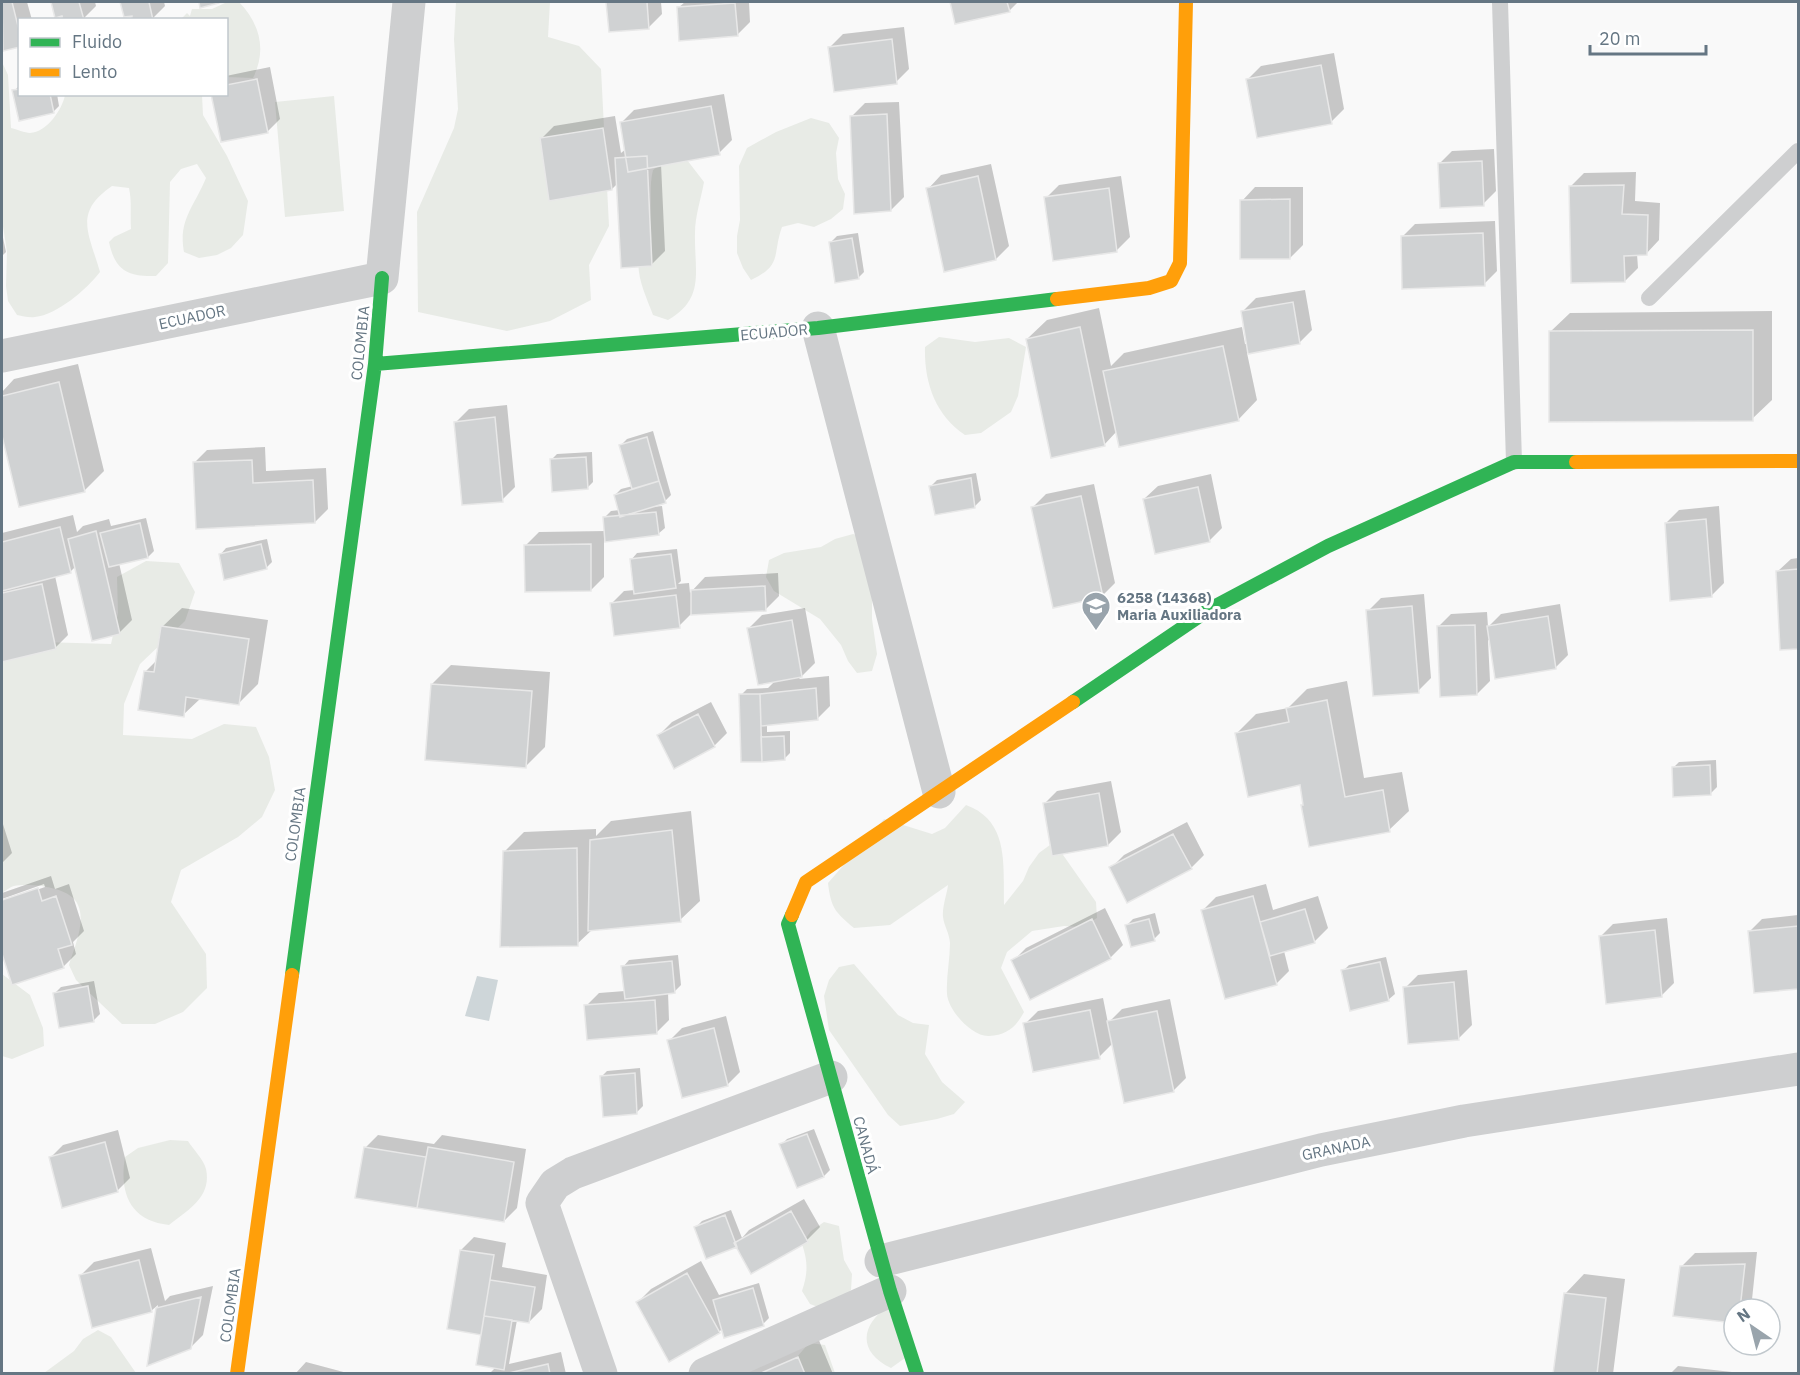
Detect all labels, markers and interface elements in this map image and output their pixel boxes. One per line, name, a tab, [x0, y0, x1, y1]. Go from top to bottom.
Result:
legend	[18, 18, 228, 96]
scale bar	[1590, 18, 1706, 56]
text: 20 m	[1599, 27, 1641, 50]
text: Fluido	[72, 30, 122, 53]
text: Lento	[72, 60, 117, 83]
street label: ECUADOR	[157, 301, 227, 333]
street label: COLOMBIA	[347, 304, 373, 381]
street label: ECUADOR	[739, 320, 809, 344]
place label: 6258 (14368) Maria Auxiliadora	[1117, 588, 1242, 624]
school or university icon: 6258 (14368) Maria Auxiliadora	[1080, 590, 1112, 632]
street label: COLOMBIA	[280, 785, 310, 862]
street label: CANADÁ	[849, 1114, 883, 1176]
street label: GRANADA	[1300, 1131, 1372, 1165]
street label: COLOMBIA	[215, 1266, 245, 1343]
north arrow	[1722, 1297, 1782, 1357]
text: N	[1733, 1303, 1754, 1326]

